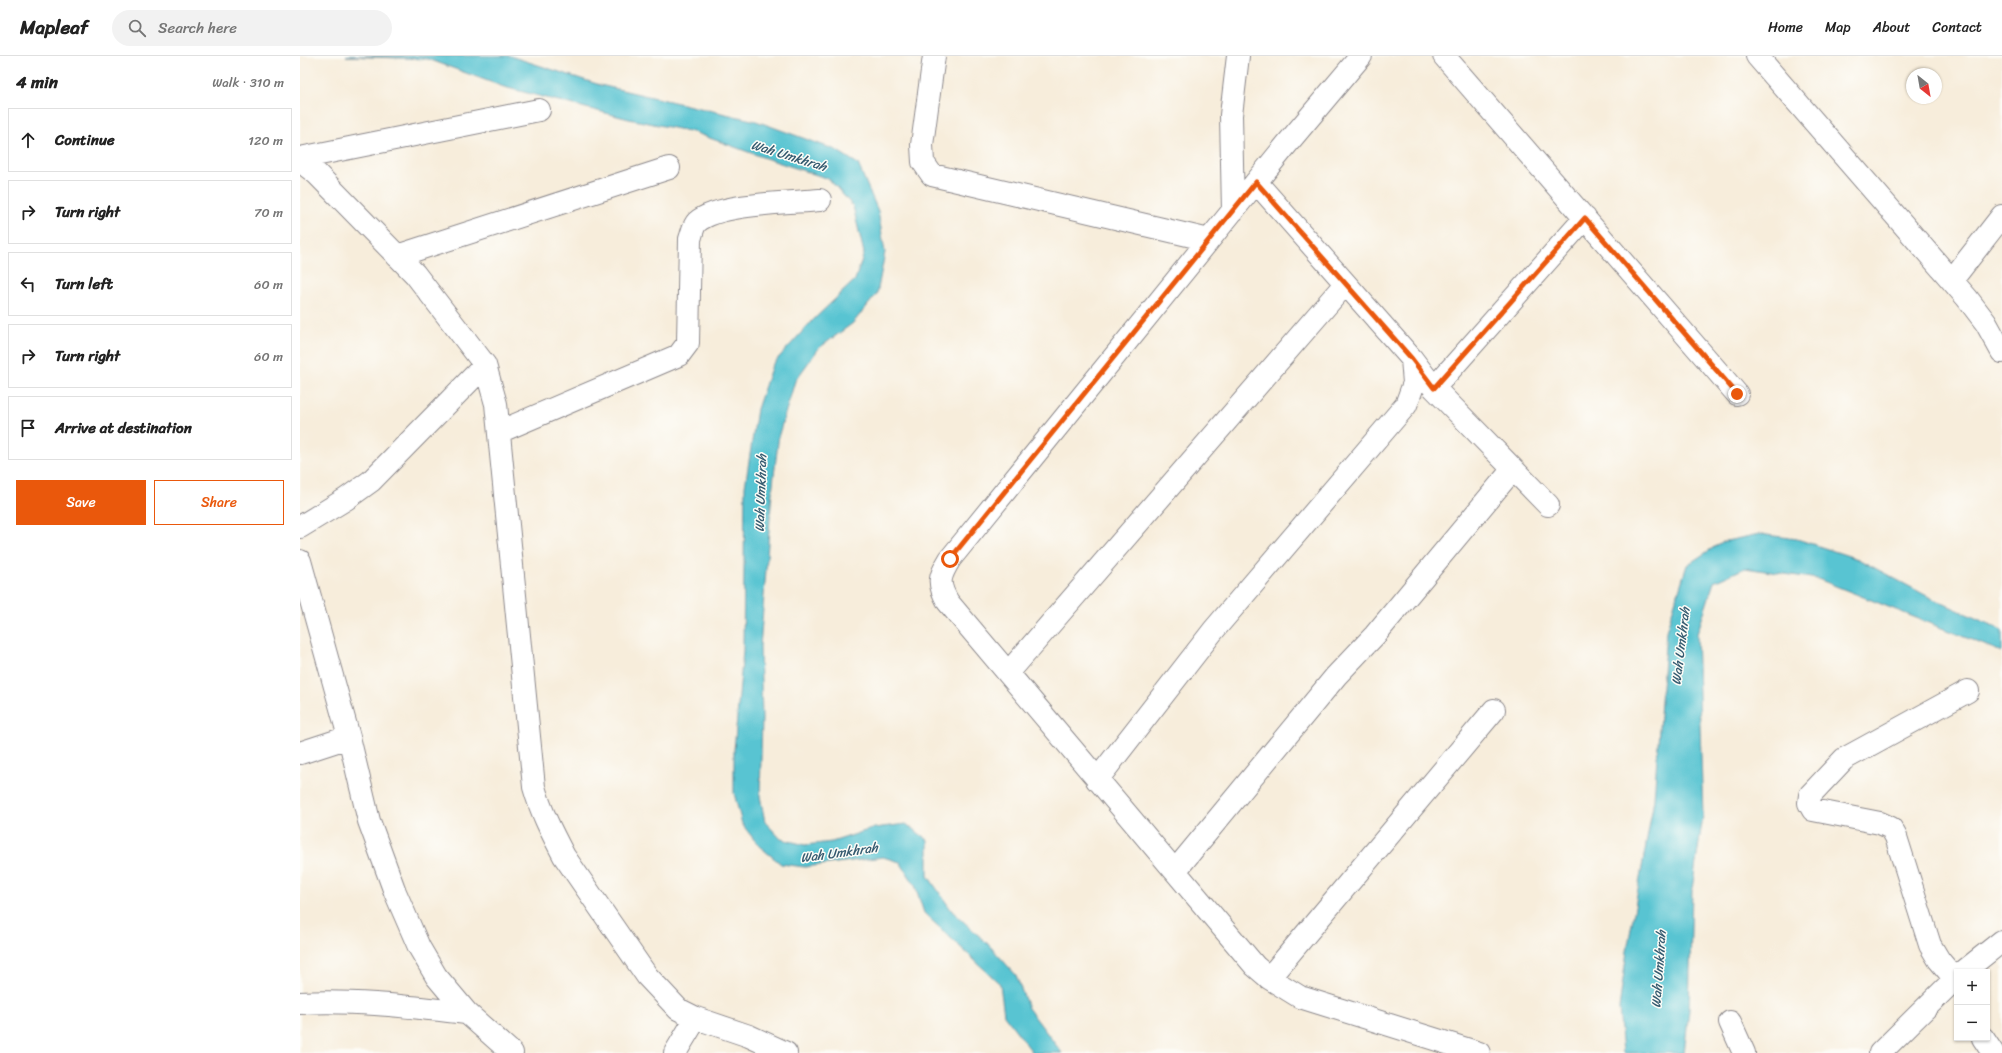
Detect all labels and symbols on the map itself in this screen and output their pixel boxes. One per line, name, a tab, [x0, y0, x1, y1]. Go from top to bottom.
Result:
north arrow	[1906, 68, 1942, 104]
water label: Wah Umkhrah	[748, 133, 831, 178]
route end	[1728, 385, 1746, 403]
water label: Wah Umkhrah	[748, 453, 773, 532]
route start	[941, 550, 959, 568]
water label: Wah Umkhrah	[1664, 605, 1697, 686]
water label: Wah Umkhrah	[799, 836, 880, 869]
water label: Wah Umkhrah	[1644, 928, 1673, 1009]

